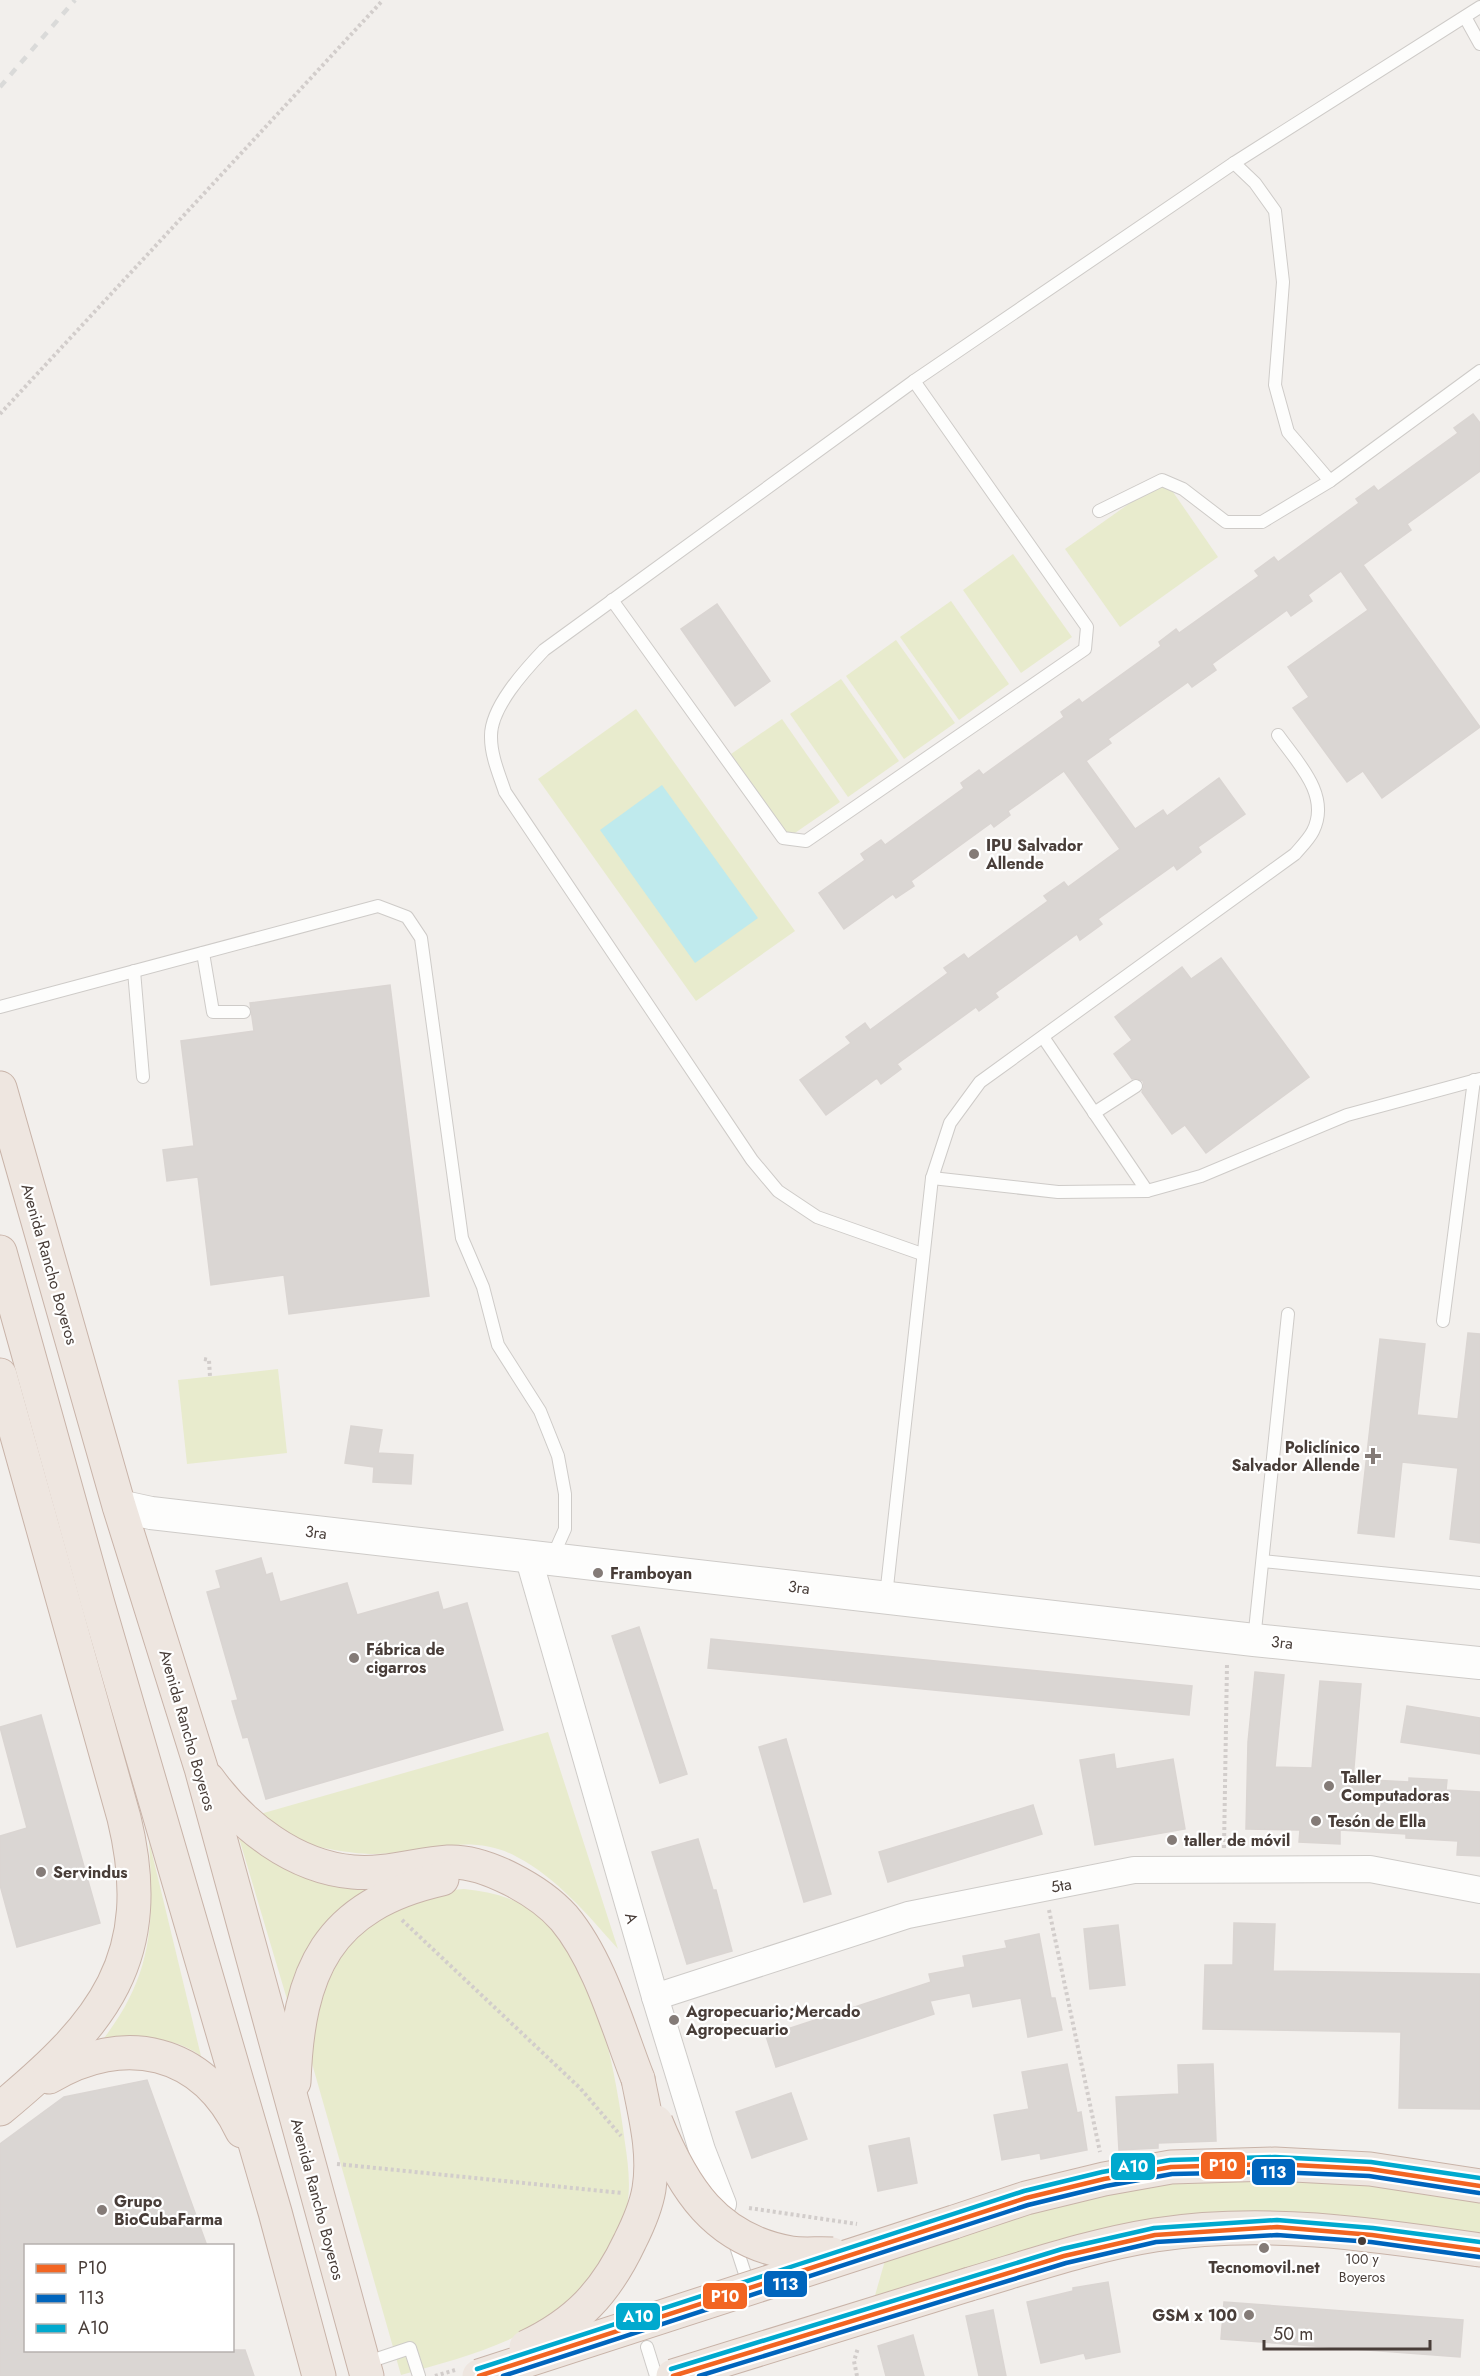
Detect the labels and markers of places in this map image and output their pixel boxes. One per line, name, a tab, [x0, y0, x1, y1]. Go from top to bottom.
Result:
place label: IPU Salvador Allende	[985, 834, 1083, 875]
marker: IPU Salvador Allende	[967, 847, 981, 861]
place label: Policlínico Salvador Allende	[1232, 1436, 1360, 1477]
marker: Policlínico Salvador Allende	[1364, 1447, 1382, 1465]
place label: Framboyan	[610, 1562, 692, 1585]
marker: Framboyan	[591, 1566, 605, 1580]
place label: Fábrica de cigarros	[366, 1638, 445, 1679]
marker: Fábrica de cigarros	[347, 1651, 361, 1665]
place label: Taller Computadoras	[1341, 1766, 1449, 1807]
marker: Taller Computadoras	[1322, 1779, 1336, 1793]
place label: Tesón de Ella	[1328, 1810, 1426, 1833]
marker: Tesón de Ella	[1309, 1814, 1323, 1828]
place label: taller de móvil	[1184, 1829, 1290, 1852]
marker: taller de móvil	[1165, 1833, 1179, 1847]
place label: Servindus	[53, 1861, 128, 1884]
marker: Servindus	[34, 1865, 48, 1879]
place label: Agropecuario;Mercado Agropecuario	[685, 2000, 860, 2041]
marker: Agropecuario;Mercado Agropecuario	[667, 2013, 681, 2027]
place label: Grupo BioCubaFarma	[114, 2190, 223, 2231]
marker: Grupo BioCubaFarma	[95, 2203, 109, 2217]
marker: 100 y Boyeros	[1356, 2235, 1368, 2247]
marker: Tecnomovil.net	[1257, 2241, 1271, 2255]
place label: 100 y Boyeros	[1339, 2249, 1385, 2287]
place label: Tecnomovil.net	[1208, 2256, 1321, 2279]
place label: GSM x 100	[1152, 2304, 1237, 2327]
marker: GSM x 100	[1242, 2308, 1256, 2322]

